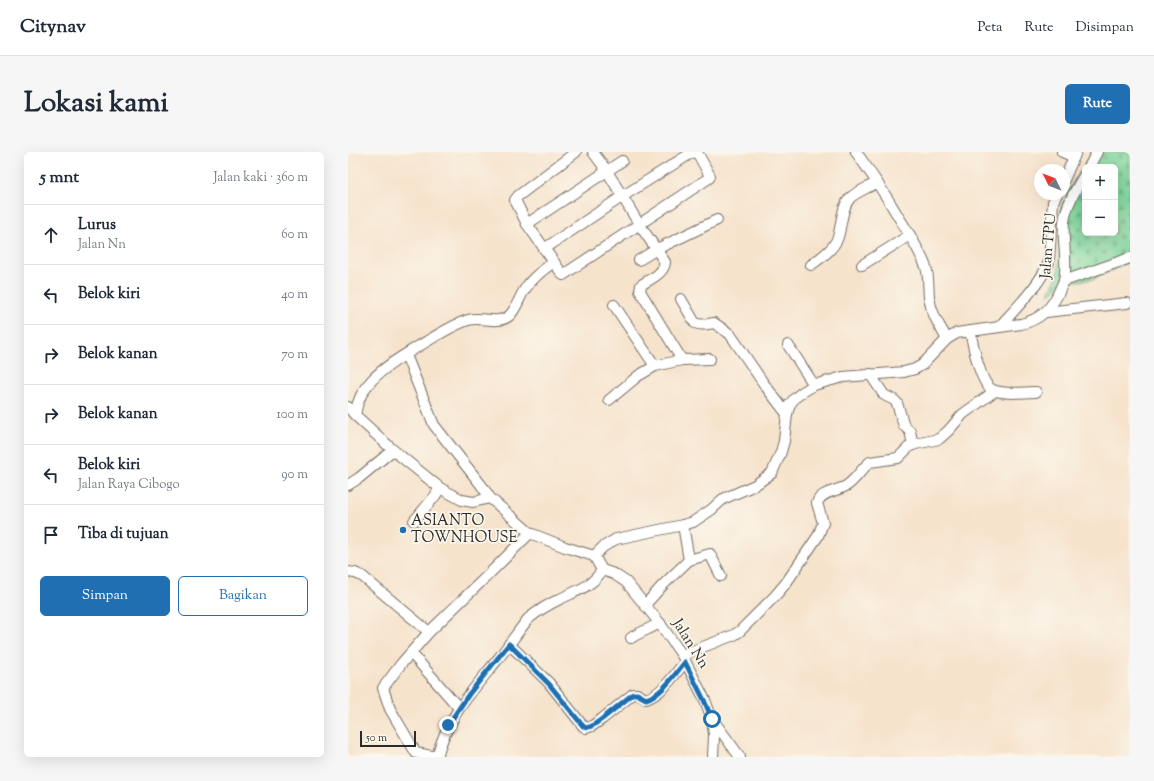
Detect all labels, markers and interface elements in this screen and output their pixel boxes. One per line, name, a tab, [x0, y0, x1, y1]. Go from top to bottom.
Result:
text: Citynav	[20, 14, 86, 41]
text: Peta	[977, 18, 1002, 38]
text: Rute	[1024, 18, 1054, 38]
text: Disimpan	[1076, 18, 1134, 38]
text: Lokasi kami	[24, 84, 168, 124]
button: Rute	[1065, 84, 1130, 124]
north arrow	[1034, 164, 1070, 200]
map controls	[1082, 164, 1118, 236]
button: +	[1082, 164, 1118, 200]
text: 5 mnt	[40, 166, 79, 190]
text: Jalan kaki · 360 m	[214, 169, 308, 187]
button: −	[1082, 200, 1118, 236]
street label: Jalan TPU	[1036, 212, 1062, 281]
text: Lurus	[78, 215, 116, 236]
icon: ahead	[40, 224, 62, 246]
text: 60 m	[281, 226, 308, 244]
text: Jalan Nn	[78, 236, 126, 254]
icon: left	[40, 284, 62, 306]
text: Belok kiri	[78, 284, 140, 305]
text: 40 m	[281, 286, 308, 304]
icon: right	[40, 344, 62, 366]
text: Belok kanan	[78, 344, 158, 365]
text: 70 m	[281, 346, 308, 364]
icon: right	[40, 404, 62, 426]
text: Belok kanan	[78, 404, 158, 425]
text: 100 m	[276, 406, 308, 424]
text: Belok kiri	[78, 455, 140, 476]
icon: left	[40, 464, 62, 486]
text: 90 m	[281, 466, 308, 484]
text: Jalan Raya Cibogo	[78, 476, 180, 494]
place label: ASIANTO TOWNHOUSE	[411, 511, 518, 549]
icon: arrive	[40, 524, 62, 546]
text: Tiba di tujuan	[78, 524, 169, 545]
marker: ASIANTO TOWNHOUSE	[398, 525, 408, 535]
button: Simpan	[40, 576, 170, 616]
button: Bagikan	[178, 576, 308, 616]
street label: Jalan Nn	[666, 614, 714, 673]
route start	[703, 710, 721, 728]
route end	[439, 716, 457, 734]
scale bar	[360, 729, 416, 748]
text: 50 m	[366, 730, 387, 746]

